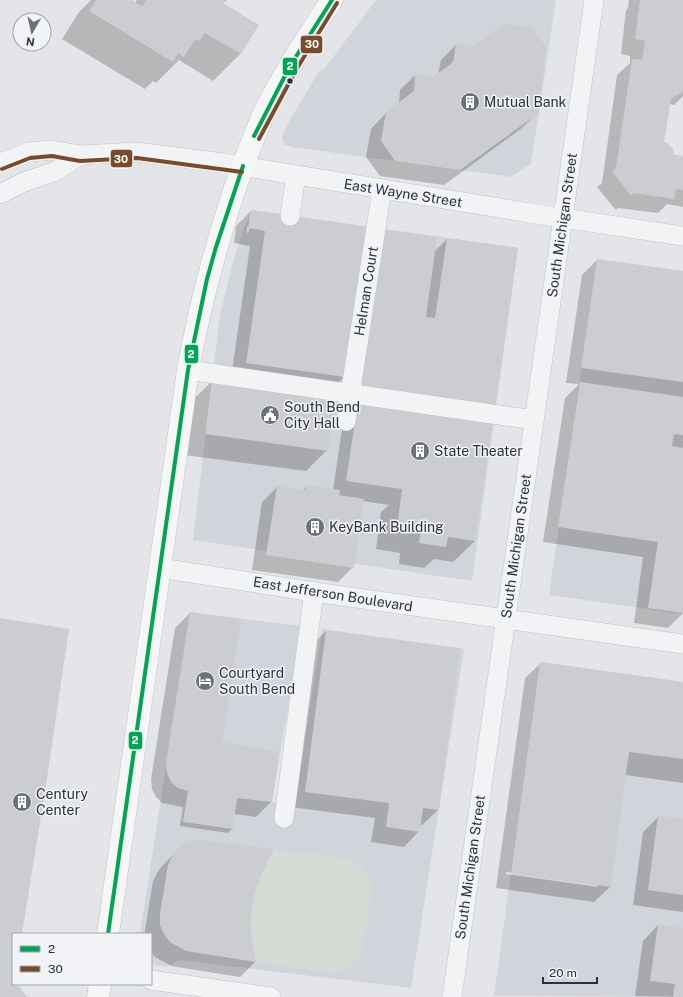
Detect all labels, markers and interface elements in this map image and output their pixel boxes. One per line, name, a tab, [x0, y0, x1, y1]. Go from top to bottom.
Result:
north arrow	[12, 12, 52, 52]
text: N	[25, 35, 36, 48]
line badge: 30	[300, 35, 323, 54]
text: 30	[305, 38, 319, 50]
line badge: 2	[282, 57, 298, 76]
text: 2	[287, 60, 294, 72]
unlabelled marker	[285, 76, 295, 86]
building icon: Mutual Bank	[459, 91, 481, 113]
place label: Mutual Bank	[484, 94, 567, 110]
line badge: 30	[110, 149, 133, 168]
street label: South Michigan Street	[544, 152, 580, 298]
text: 30	[114, 153, 128, 165]
street label: East Wayne Street	[343, 176, 463, 210]
street label: Helman Court	[351, 245, 381, 337]
line badge: 2	[184, 344, 199, 364]
text: 2	[188, 348, 195, 360]
place label: South Bend City Hall	[284, 399, 360, 431]
public building icon: South Bend City Hall	[259, 404, 281, 426]
building icon: State Theater	[409, 440, 431, 462]
place label: State Theater	[434, 443, 523, 459]
street label: South Michigan Street	[498, 473, 534, 619]
building icon: KeyBank Building	[304, 516, 326, 538]
place label: KeyBank Building	[329, 519, 444, 535]
street label: East Jefferson Boulevard	[252, 573, 414, 615]
place label: Courtyard South Bend	[219, 665, 295, 697]
hotel icon: Courtyard South Bend	[194, 670, 216, 692]
line badge: 2	[128, 731, 143, 750]
text: 2	[132, 734, 139, 746]
place label: Century Center	[36, 786, 89, 818]
building icon: Century Center	[11, 791, 33, 813]
street label: South Michigan Street	[452, 794, 488, 940]
legend	[12, 933, 152, 985]
text: 2	[48, 942, 55, 956]
scale bar	[543, 959, 597, 985]
text: 30	[48, 962, 63, 976]
text: 20 m	[549, 966, 577, 980]

